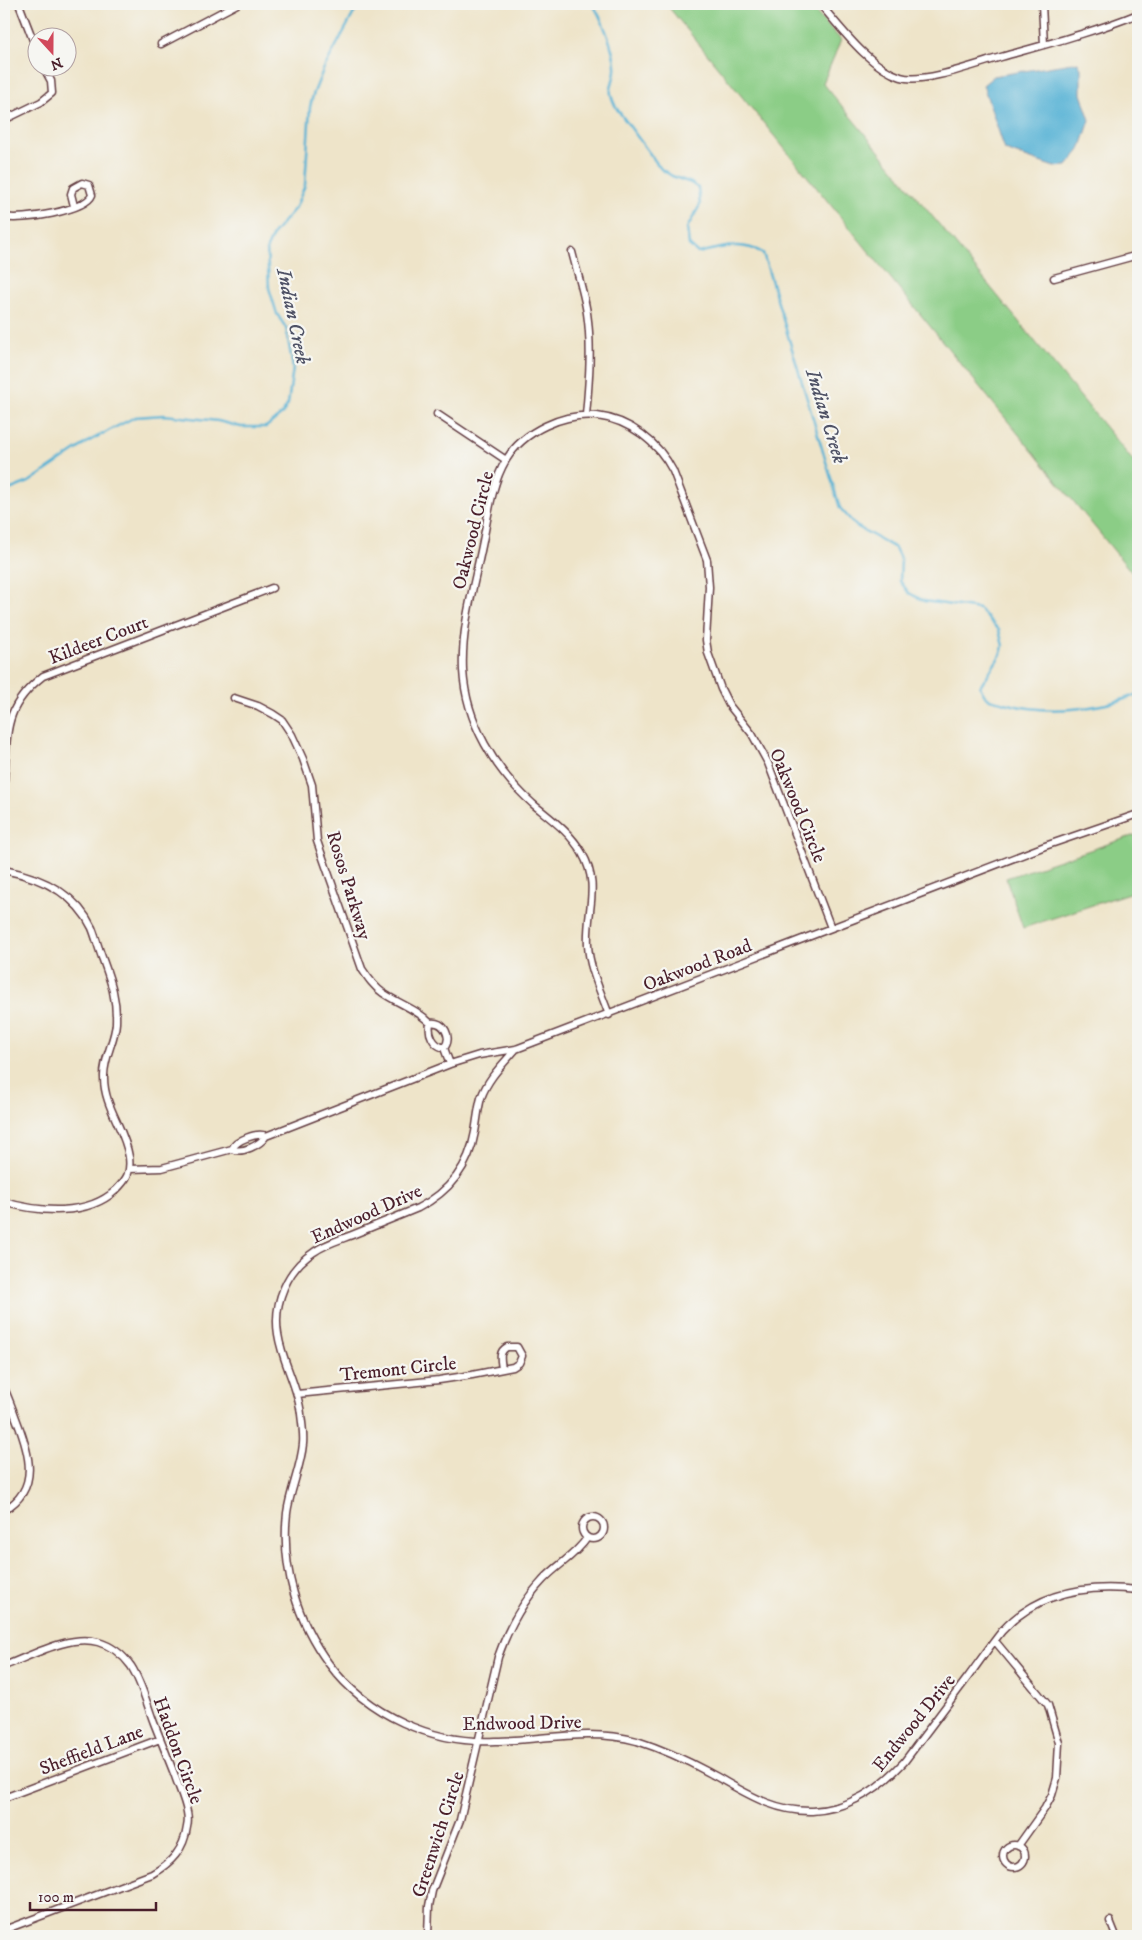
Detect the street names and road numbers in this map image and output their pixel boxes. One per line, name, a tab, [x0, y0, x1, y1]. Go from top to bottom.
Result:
street label: Oakwood Circle	[448, 469, 499, 592]
street label: Kildeer Court	[46, 611, 151, 670]
street label: Oakwood Circle	[764, 745, 831, 866]
street label: Rosos Parkway	[321, 828, 376, 943]
street label: Oakwood Road	[640, 934, 756, 997]
street label: Endwood Drive	[307, 1180, 426, 1249]
street label: Tremont Circle	[339, 1352, 458, 1387]
street label: Endwood Drive	[868, 1669, 961, 1777]
street label: Haddon Circle	[148, 1694, 208, 1807]
street label: Endwood Drive	[462, 1711, 582, 1736]
street label: Sheffield Lane	[36, 1720, 147, 1781]
street label: Greenwich Circle	[407, 1768, 470, 1900]

